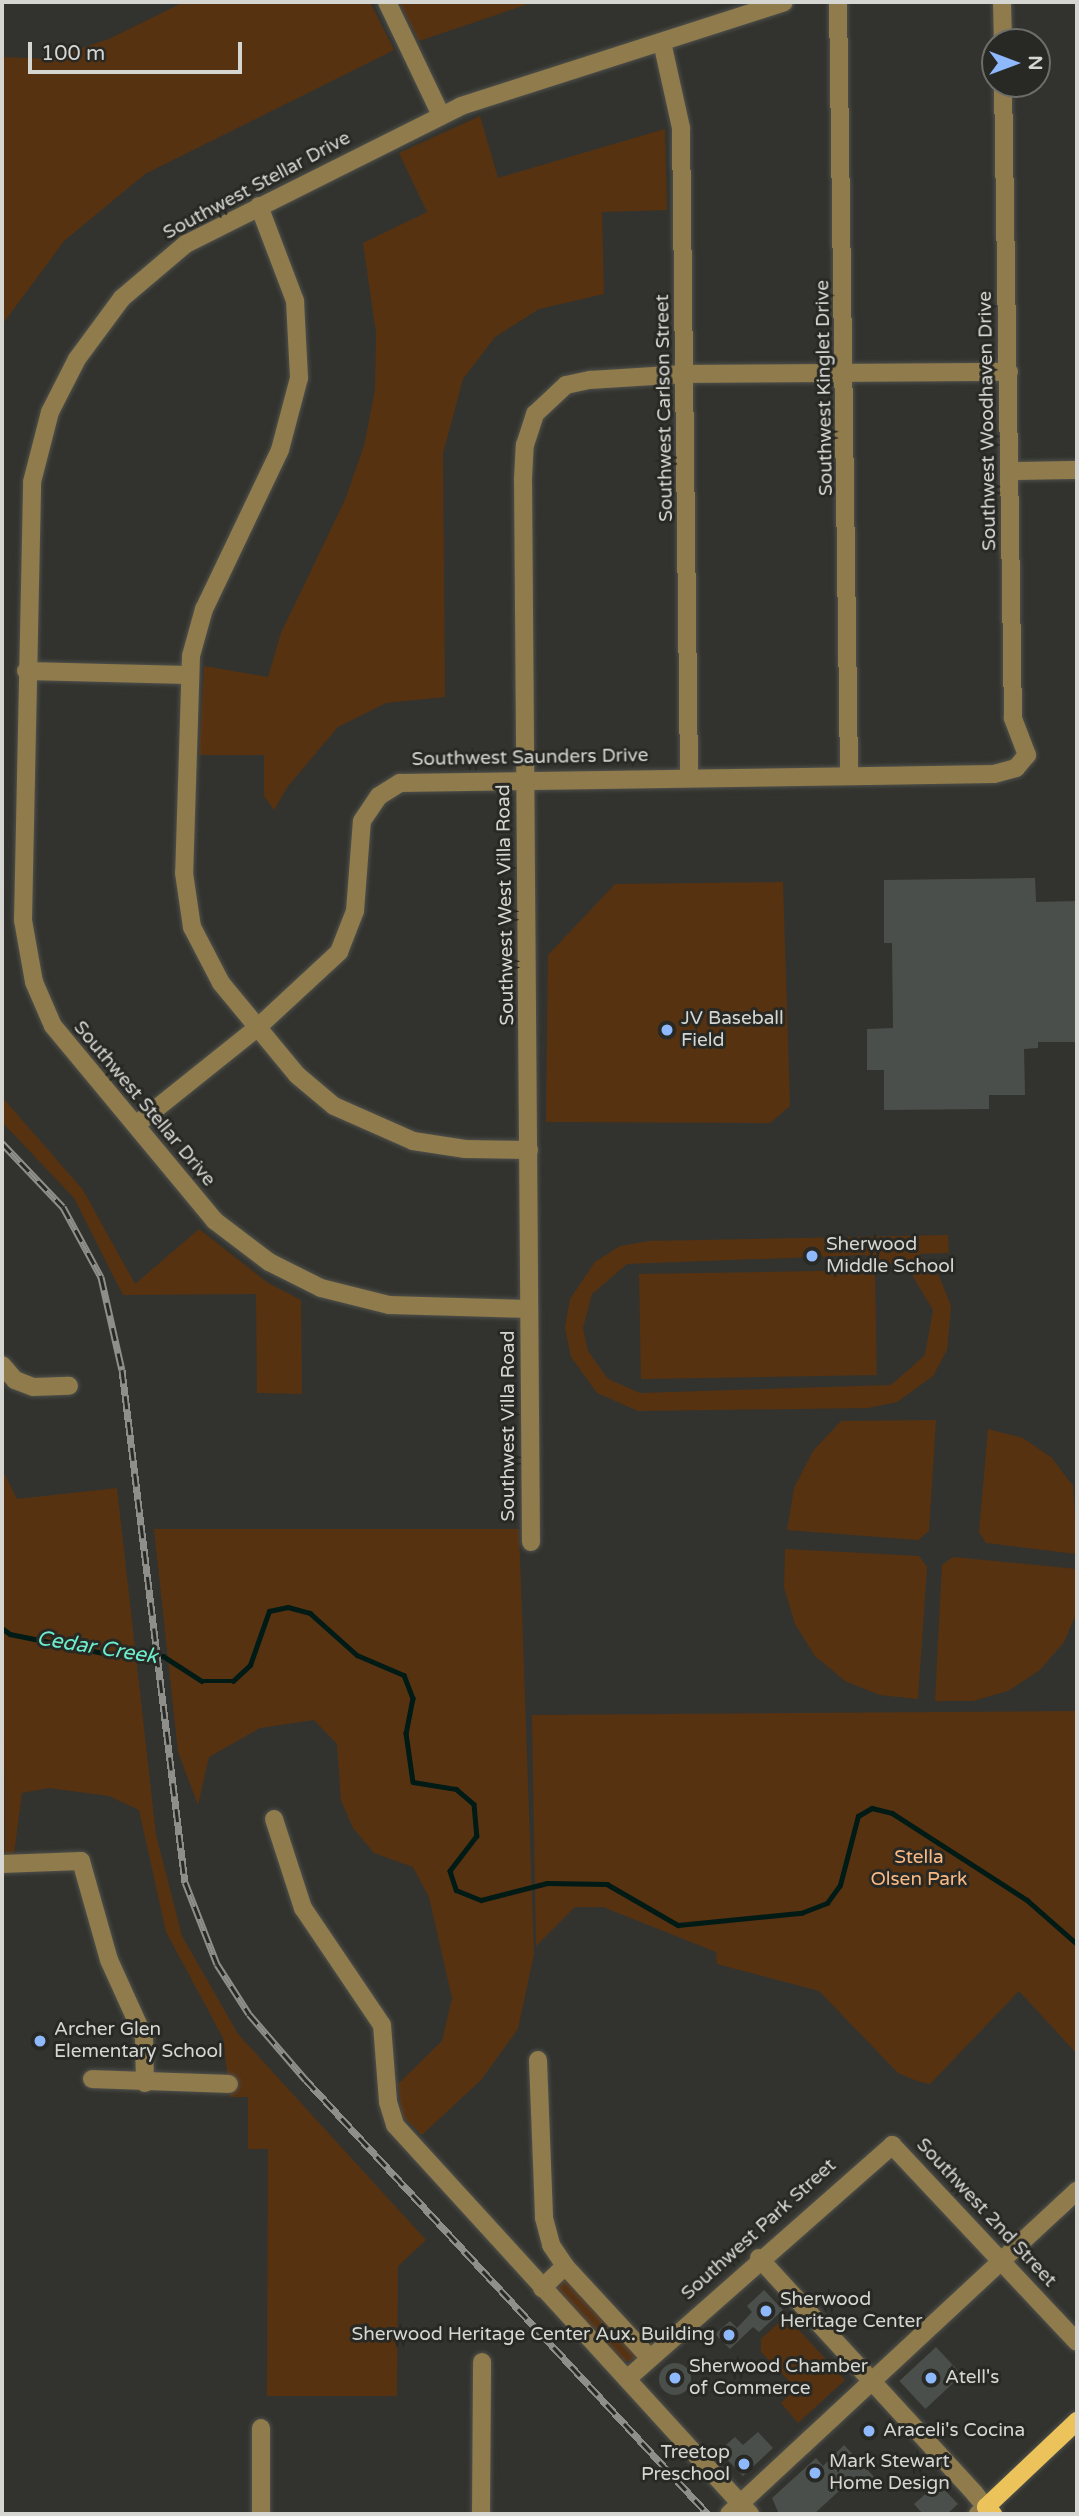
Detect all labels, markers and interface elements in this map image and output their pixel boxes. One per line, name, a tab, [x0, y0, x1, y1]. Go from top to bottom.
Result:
scale bar	[32, 28, 245, 72]
north arrow	[981, 28, 1051, 98]
text: 100 m	[41, 41, 105, 66]
text: N	[1024, 55, 1046, 71]
street label: Southwest Stellar Drive	[160, 127, 354, 245]
street label: Southwest Kinglet Drive	[812, 280, 838, 496]
street label: Southwest Woodhaven Drive	[974, 291, 1002, 551]
street label: Southwest Carlson Street	[652, 294, 678, 522]
street label: Southwest Saunders Drive	[411, 745, 649, 771]
street label: Southwest West Villa Road	[492, 784, 520, 1026]
place label: JV Baseball Field	[681, 1008, 784, 1052]
street label: Southwest Stellar Drive	[68, 1017, 220, 1191]
marker: JV Baseball Field	[659, 1022, 675, 1038]
place label: Sherwood Middle School	[826, 1234, 955, 1278]
marker: Sherwood Middle School	[804, 1248, 820, 1264]
street label: Southwest Villa Road	[498, 1331, 520, 1521]
water label: Cedar Creek	[35, 1626, 159, 1670]
park label: Stella Olsen Park	[871, 1847, 967, 1891]
place label: Archer Glen Elementary School	[54, 2019, 223, 2063]
marker: Archer Glen Elementary School	[32, 2033, 48, 2049]
street label: Southwest 2nd Street	[911, 2134, 1061, 2292]
street label: Southwest Park Street	[677, 2155, 841, 2305]
place label: Sherwood Heritage Center	[780, 2289, 923, 2333]
marker: Sherwood Heritage Center	[758, 2303, 774, 2319]
place label: Sherwood Heritage Center Aux. Building	[352, 2324, 715, 2346]
marker: Sherwood Heritage Center Aux. Building	[721, 2327, 737, 2343]
place label: Sherwood Chamber of Commerce	[689, 2356, 868, 2400]
place label: Atell's	[945, 2367, 999, 2389]
marker: Sherwood Chamber of Commerce	[667, 2370, 683, 2386]
marker: Atell's	[923, 2370, 939, 2386]
place label: Araceli's Cocina	[883, 2420, 1025, 2442]
marker: Araceli's Cocina	[861, 2423, 877, 2439]
place label: Treetop Preschool	[641, 2442, 730, 2486]
place label: Mark Stewart Home Design	[829, 2451, 950, 2495]
marker: Treetop Preschool	[736, 2456, 752, 2472]
marker: Mark Stewart Home Design	[807, 2465, 823, 2481]

